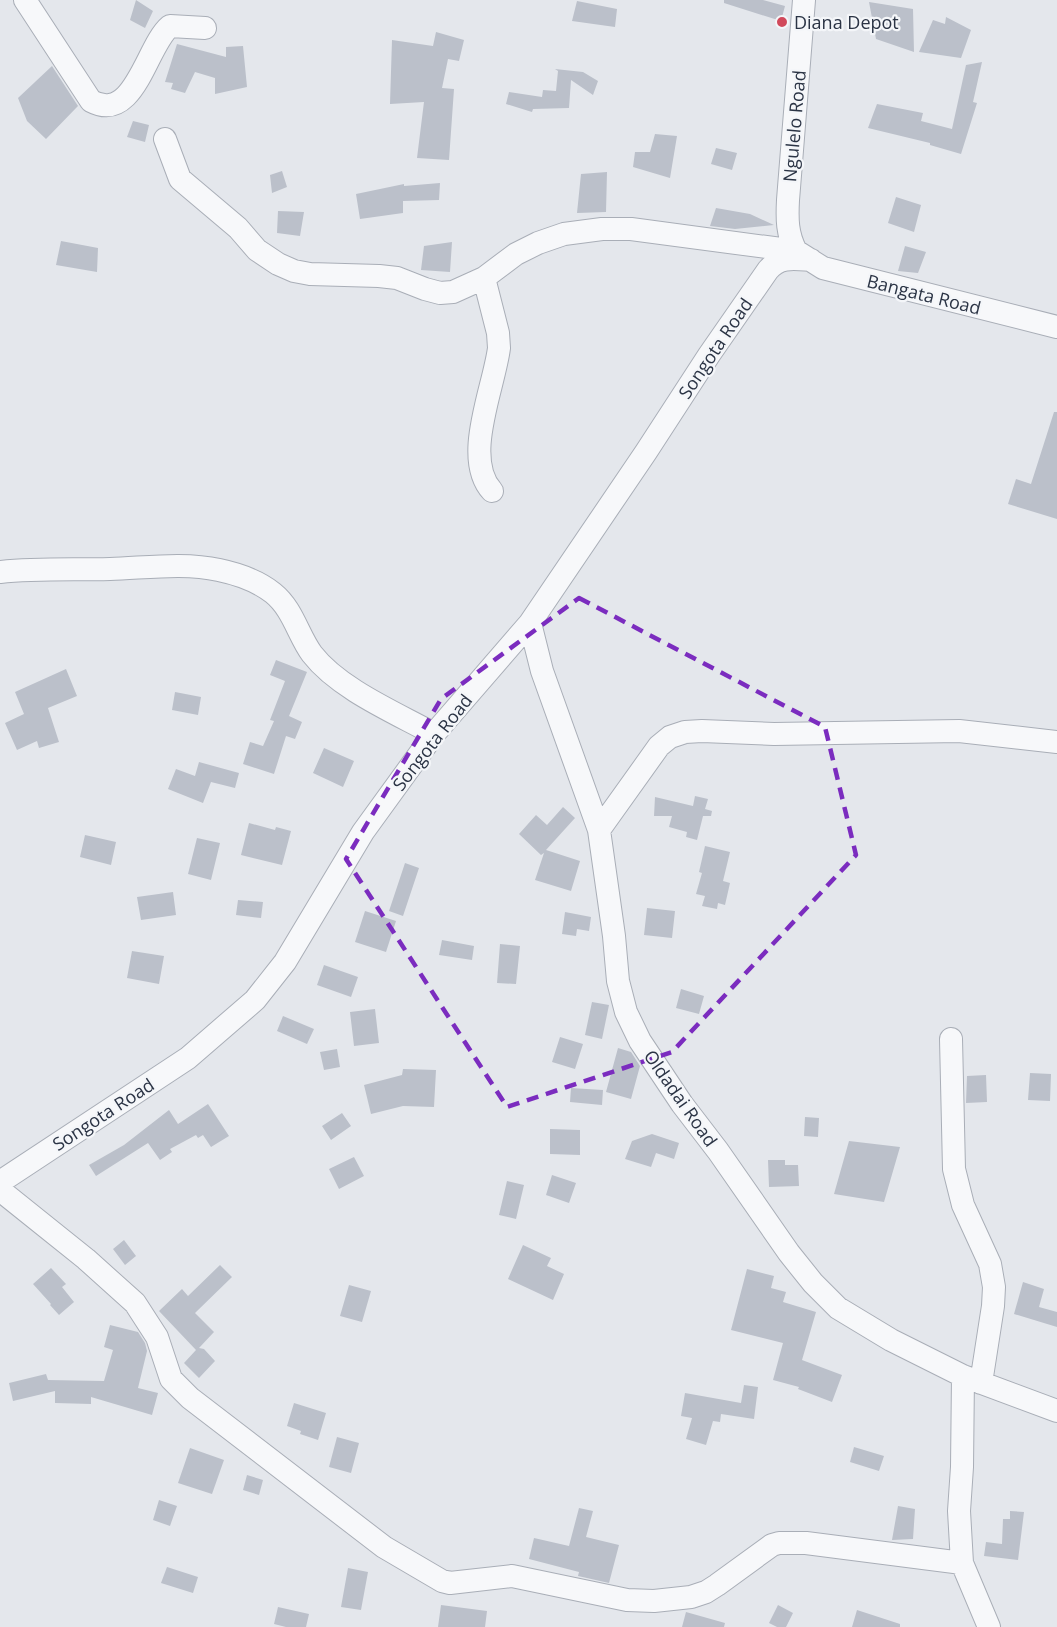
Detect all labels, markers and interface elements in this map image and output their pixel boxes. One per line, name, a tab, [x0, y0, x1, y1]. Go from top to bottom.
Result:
place label: Diana Depot	[794, 10, 899, 34]
marker: Diana Depot	[775, 15, 789, 29]
street label: Ngulelo Road	[777, 69, 811, 183]
street label: Bangata Road	[865, 268, 983, 320]
street label: Songota Road	[673, 293, 757, 403]
street label: Songota Road	[387, 689, 477, 795]
street label: Oldadai Road	[639, 1045, 723, 1151]
street label: Songota Road	[48, 1072, 158, 1156]

